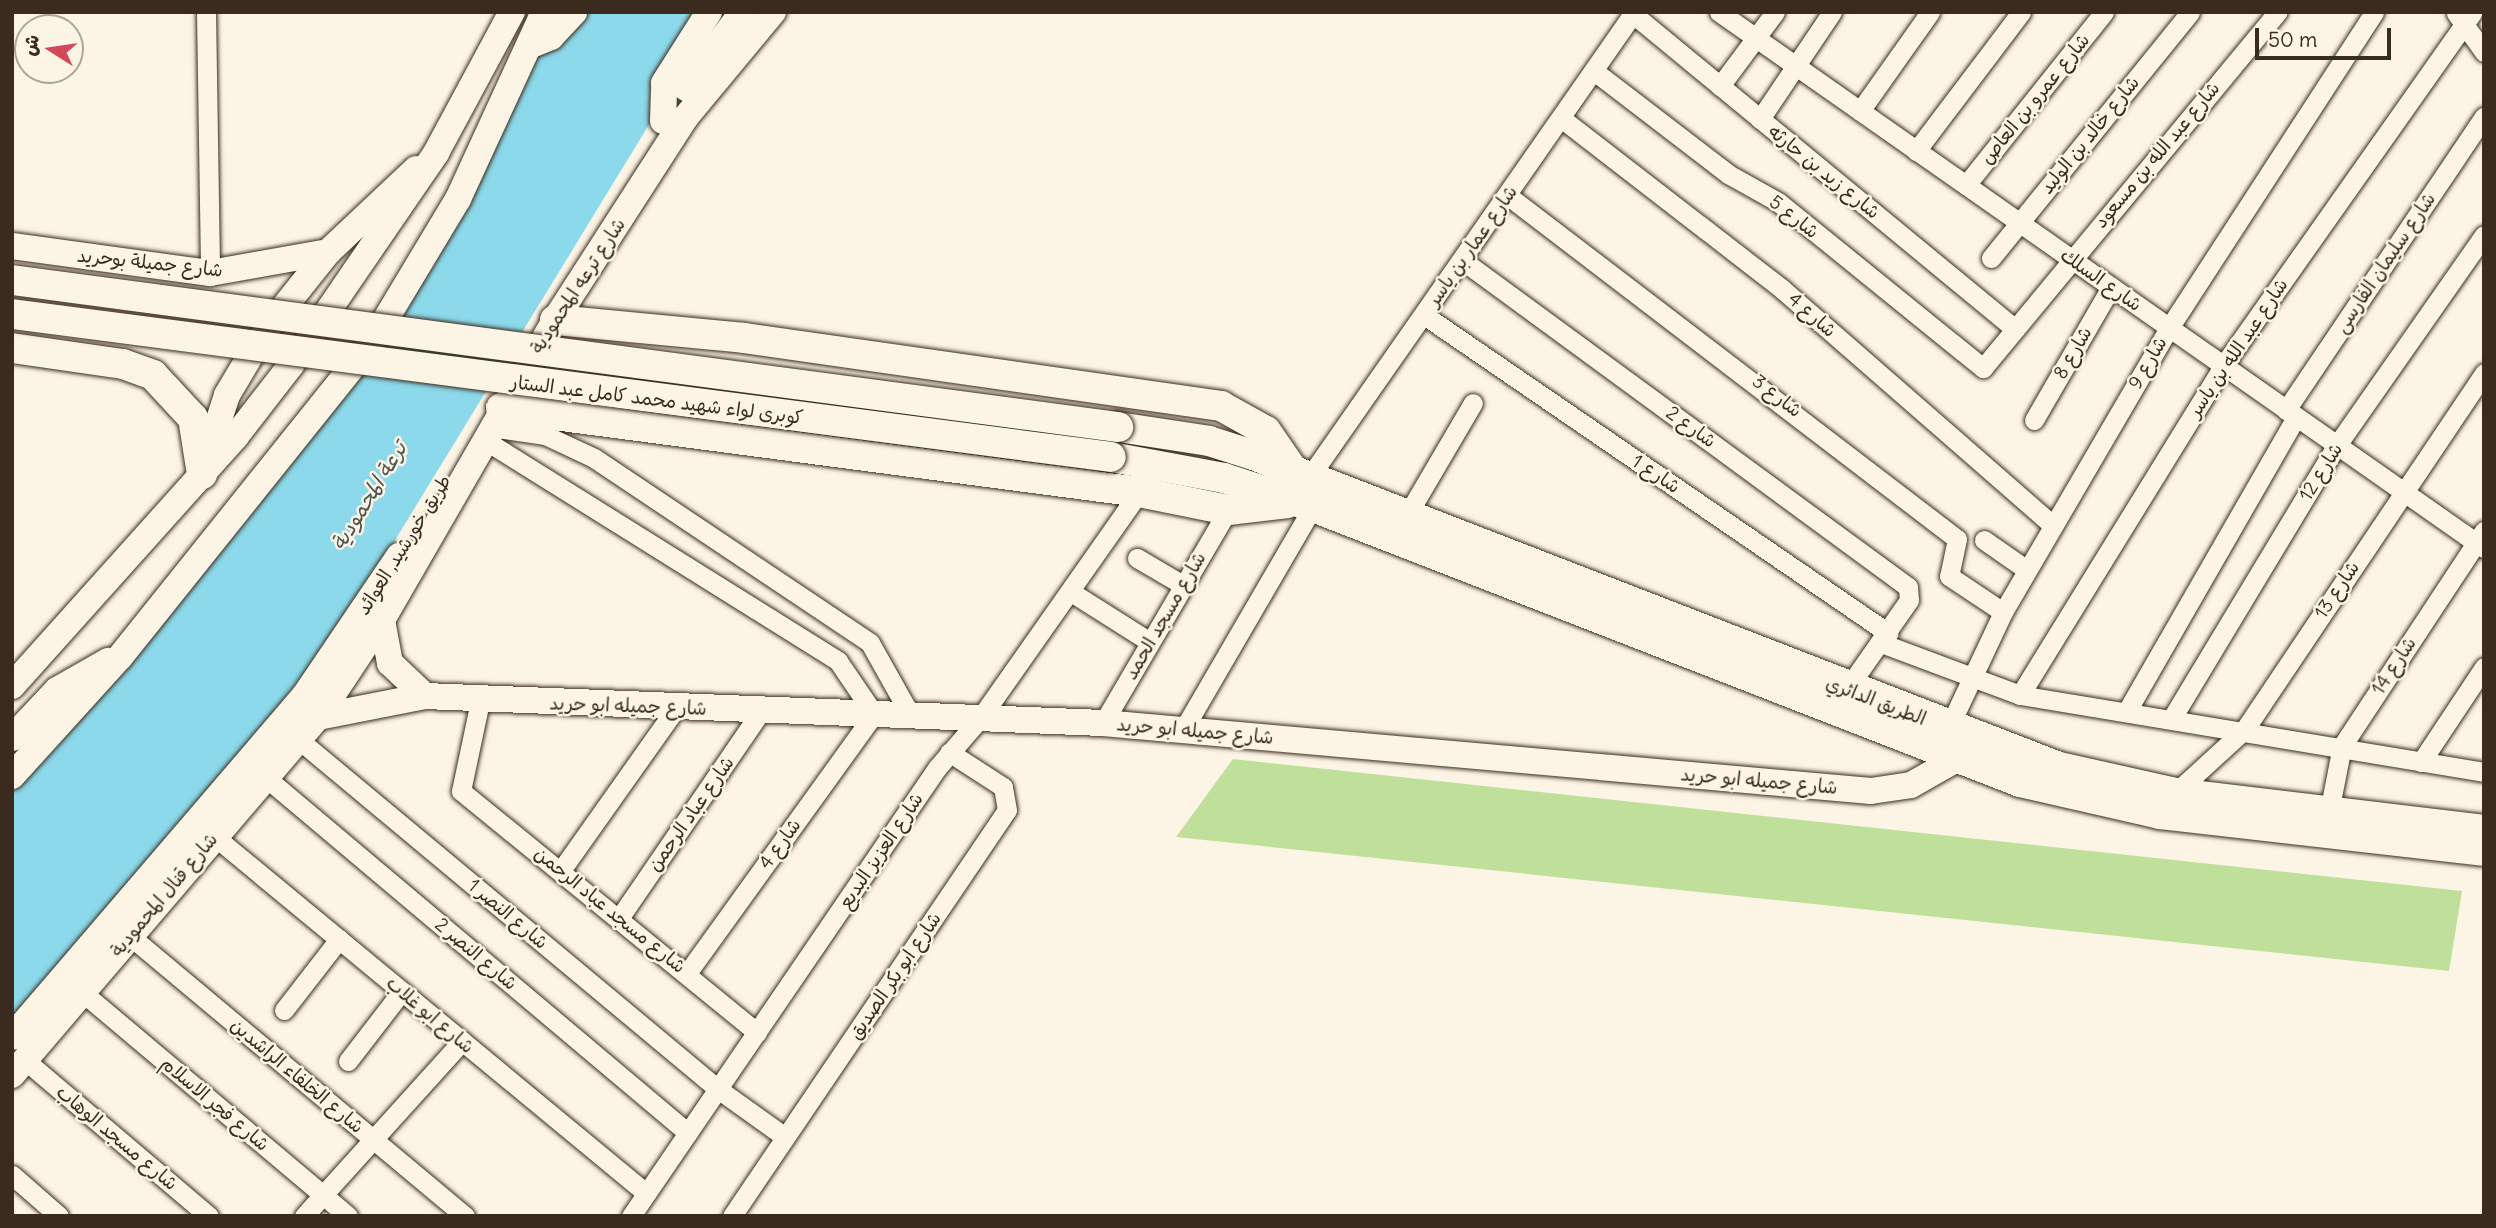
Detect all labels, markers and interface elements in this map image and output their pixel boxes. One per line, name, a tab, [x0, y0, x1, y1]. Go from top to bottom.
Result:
north arrow	[14, 14, 84, 84]
scale bar	[2258, 14, 2394, 58]
text: 50 m	[2268, 26, 2317, 53]
street label: شارع عمرو بن العاص	[1975, 29, 2095, 169]
text: ش	[17, 32, 44, 58]
street label: شارع خالد بن الوليد	[2035, 71, 2145, 199]
street label: شارع عبد الله بن مسعود	[2089, 77, 2225, 233]
street label: شارع زيد بن حارثه	[1764, 120, 1884, 224]
street label: شارع عمار بن ياسر	[1422, 181, 1522, 311]
street label: شارع سليمان الفارسى	[2330, 189, 2440, 337]
street label: شارع 5	[1765, 191, 1823, 243]
street label: شارع ترعه المحمودية	[526, 214, 630, 358]
street label: شارع جميلة بوحريد	[76, 244, 224, 282]
street label: شارع السلك	[2056, 244, 2146, 316]
street label: شارع عبد الله بن ياسر	[2183, 274, 2293, 422]
street label: شارع 4	[1783, 288, 1841, 342]
street label: شارع 8	[2049, 323, 2097, 383]
street label: شارع 9	[2124, 333, 2172, 393]
street label: شارع 3	[1748, 370, 1806, 422]
street label: كوبرى لواء شهيد محمد كامل عبد الستار	[509, 371, 805, 429]
street label: شارع 2	[1662, 401, 1720, 453]
water label: ترعة المحمودية	[326, 437, 412, 555]
street label: شارع 12	[2294, 439, 2348, 505]
street label: شارع 1	[1628, 450, 1684, 498]
street label: طريق خورشيد, العوائد	[352, 471, 456, 619]
street label: شارع مسجد الحمد	[1119, 548, 1211, 684]
street label: شارع 13	[2310, 557, 2364, 623]
street label: شارع 14	[2367, 633, 2421, 699]
street label: الطريق الدائري	[1823, 671, 1929, 731]
street label: شارع جميله ابو حريد	[549, 692, 707, 720]
street label: شارع جميله ابو حريد	[1116, 713, 1274, 749]
street label: شارع عباد الرحمن	[643, 752, 739, 876]
street label: شارع جميله ابو حريد	[1680, 763, 1838, 799]
street label: شارع العزيز البديع	[834, 789, 928, 913]
street label: شارع 4	[754, 814, 806, 874]
street label: شارع قنال المحمودية	[106, 828, 222, 962]
street label: شارع مسجد عباد الرحمن	[530, 842, 690, 978]
street label: شارع النصر 1	[463, 874, 553, 954]
street label: شارع ابو بكر الصديق	[844, 908, 946, 1044]
street label: شارع النصر 2	[430, 913, 522, 995]
street label: شارع ابو غلاب	[381, 972, 479, 1058]
street label: شارع الخلفاء الراشدين	[226, 1014, 368, 1138]
street label: شارع فجر الاسلام	[156, 1052, 274, 1156]
street label: شارع مسجد الوهاب	[52, 1081, 182, 1195]

